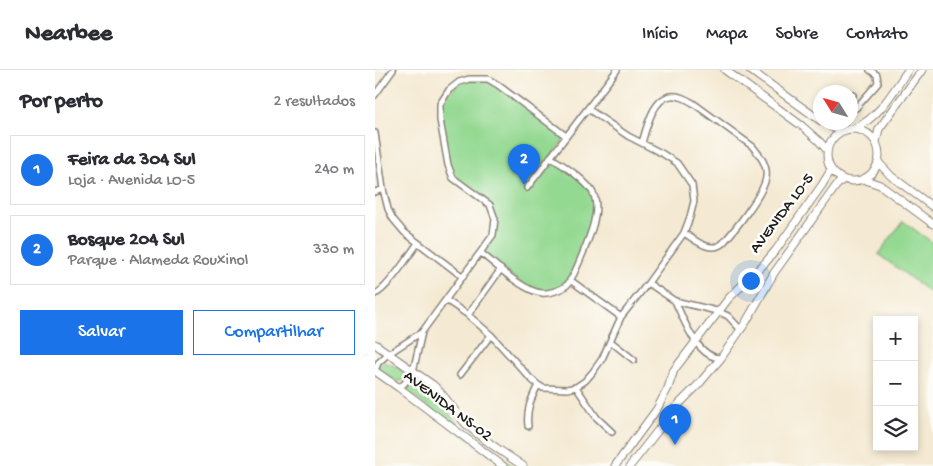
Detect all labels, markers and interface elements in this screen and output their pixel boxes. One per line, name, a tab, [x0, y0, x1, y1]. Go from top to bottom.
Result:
text: Nearbee	[25, 20, 112, 49]
text: Início	[642, 24, 678, 45]
text: Mapa	[706, 24, 747, 45]
text: Sobre	[775, 24, 818, 45]
text: Contato	[846, 24, 908, 45]
north arrow	[813, 85, 858, 130]
text: Por perto	[20, 90, 103, 115]
text: 2 resultados	[274, 93, 355, 112]
pin: 2	[508, 144, 540, 185]
text: Feira da 304 Sul	[68, 149, 196, 172]
text: 1	[34, 161, 40, 180]
text: 240 m	[314, 161, 354, 180]
street label: AVENIDA LO-5	[747, 170, 819, 258]
text: Loja · Avenida LO-5	[68, 172, 195, 191]
text: Bosque 204 Sul	[68, 229, 185, 252]
text: 2	[33, 241, 41, 260]
text: 330 m	[313, 241, 354, 260]
text: Parque · Alameda Rouxinol	[68, 252, 248, 271]
your location	[738, 268, 764, 294]
button: Salvar	[20, 310, 183, 355]
button: Compartilhar	[193, 310, 355, 355]
map controls	[873, 316, 918, 451]
button: +	[873, 316, 918, 361]
button: −	[873, 361, 918, 406]
street label: AVENIDA NS-02	[399, 367, 495, 447]
pin: 1	[659, 404, 691, 445]
button: layers	[873, 406, 918, 451]

